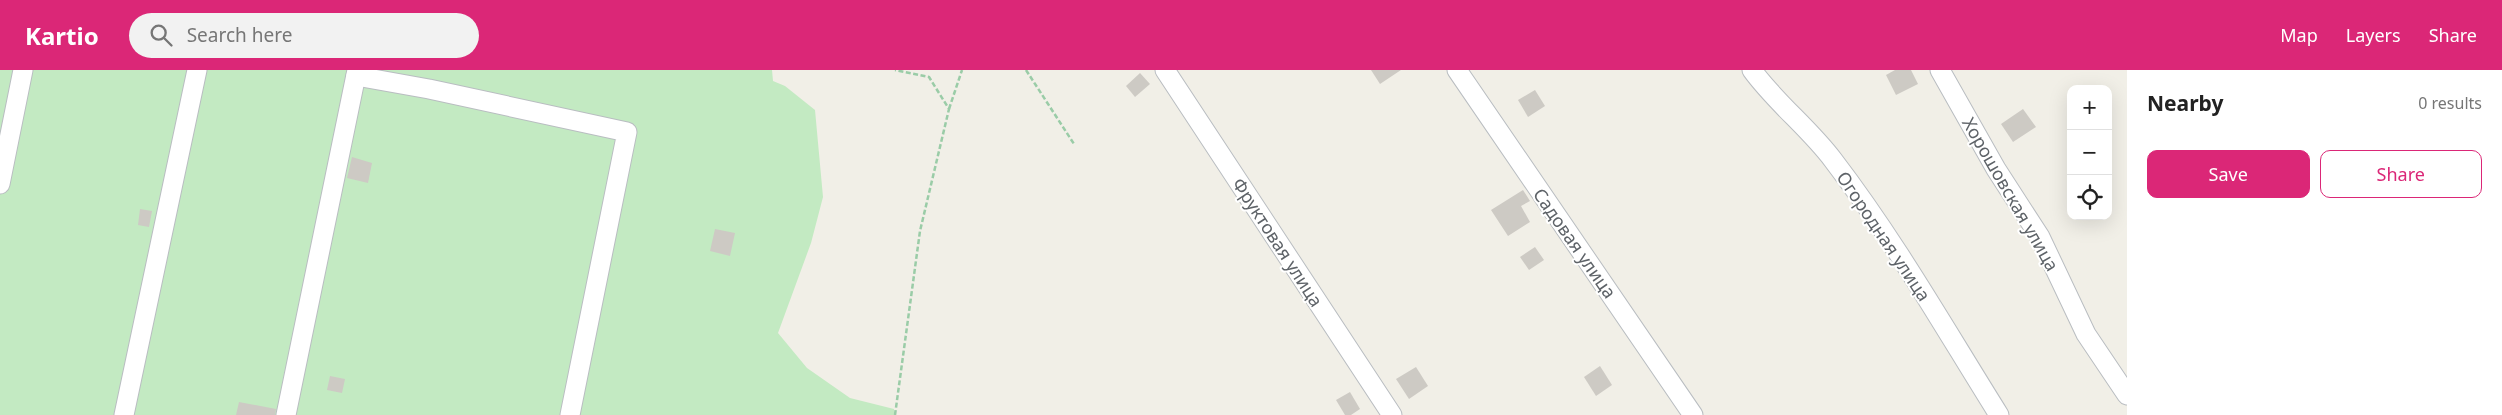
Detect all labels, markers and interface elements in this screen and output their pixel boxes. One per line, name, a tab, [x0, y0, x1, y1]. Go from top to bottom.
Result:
search box	[129, 13, 479, 58]
text: Kartio	[25, 19, 99, 52]
icon: search	[147, 21, 175, 49]
text: Search here	[187, 22, 292, 48]
text: Map	[2280, 23, 2318, 47]
text: Layers	[2346, 23, 2401, 47]
text: Share	[2429, 23, 2477, 47]
map controls	[2067, 85, 2112, 220]
button: +	[2067, 85, 2112, 130]
text: Nearby	[2147, 89, 2223, 117]
text: 0 results	[2418, 92, 2482, 114]
street label: Хорошовская улица	[1957, 113, 2065, 275]
button: −	[2067, 130, 2112, 175]
button: Save	[2147, 150, 2310, 198]
button: Share	[2320, 150, 2482, 198]
street label: Огородная улица	[1832, 166, 1936, 306]
street label: Фруктовая улица	[1227, 173, 1329, 311]
button: locate	[2067, 175, 2112, 220]
street label: Садовая улица	[1528, 183, 1622, 303]

